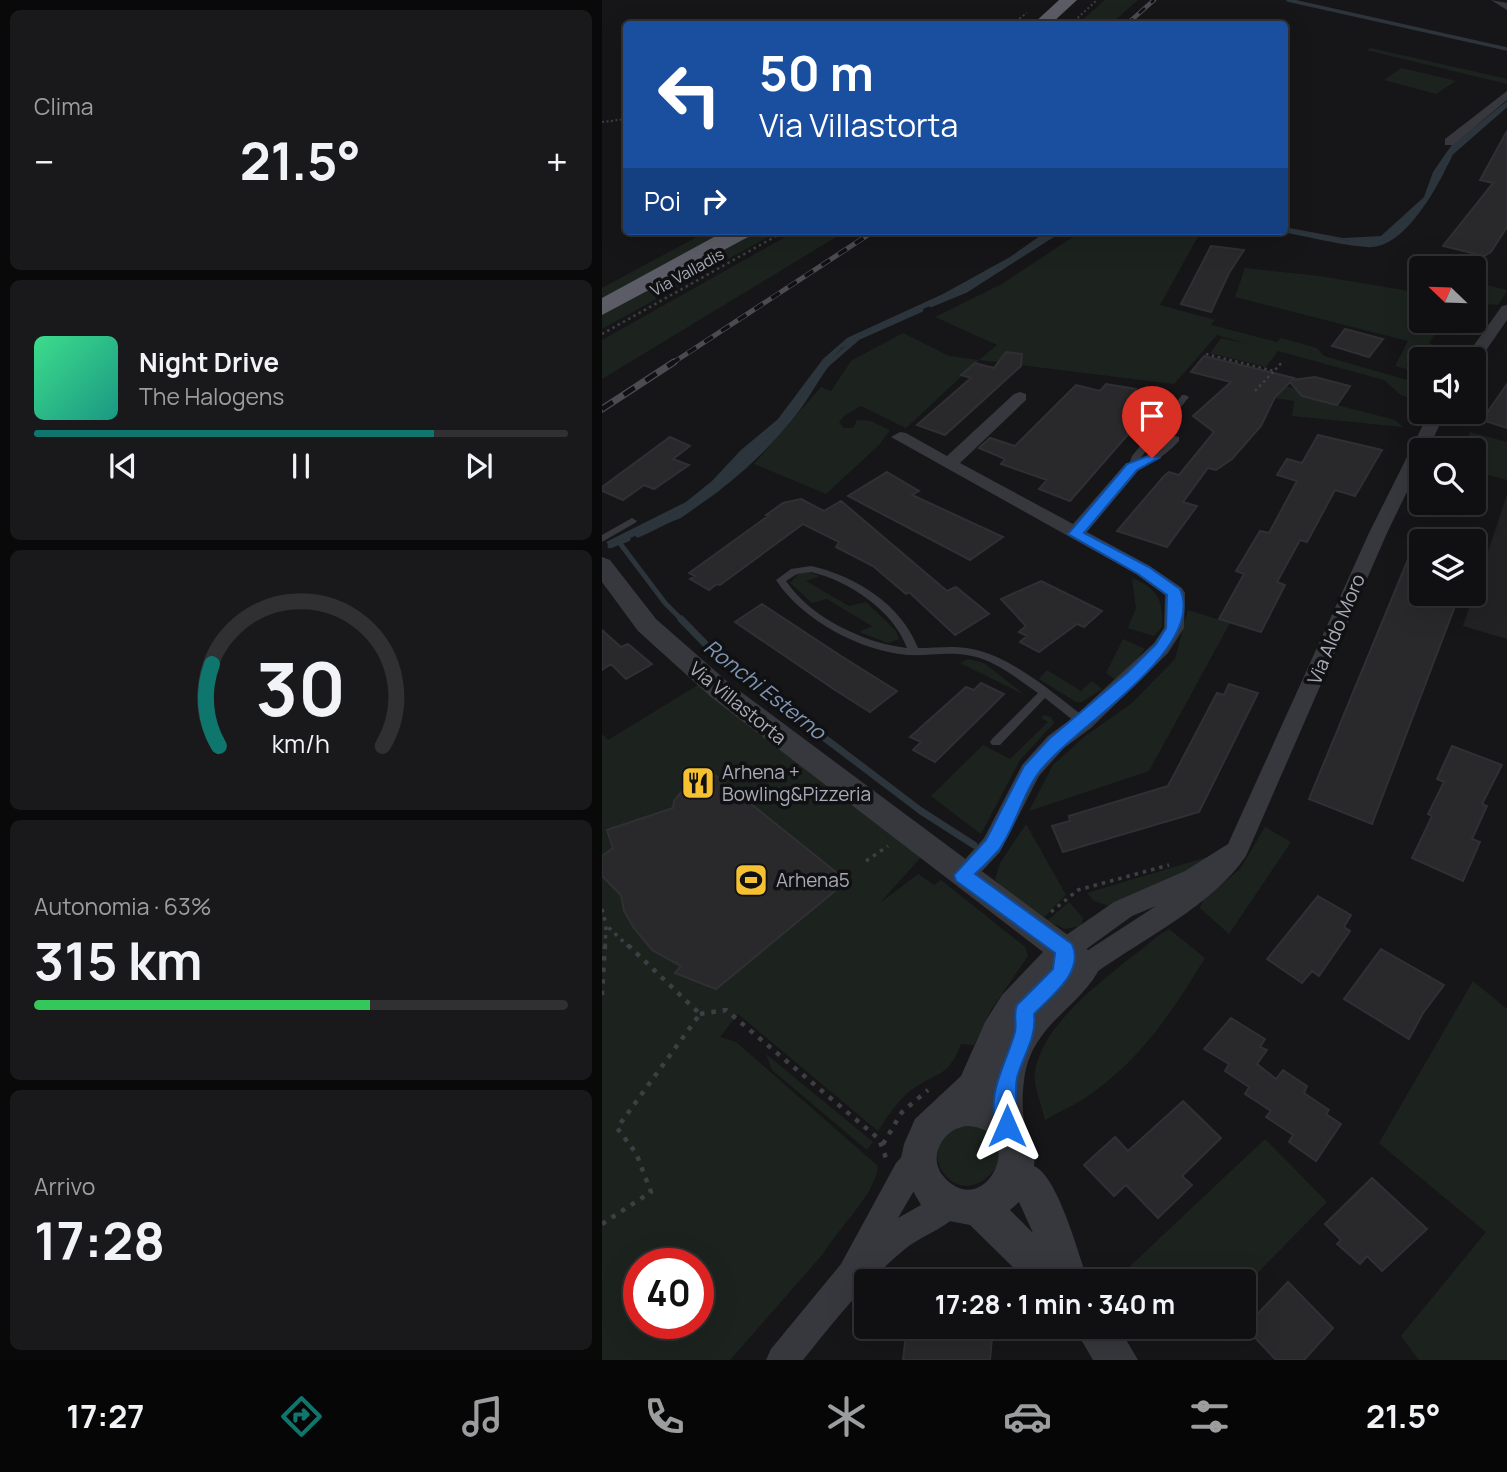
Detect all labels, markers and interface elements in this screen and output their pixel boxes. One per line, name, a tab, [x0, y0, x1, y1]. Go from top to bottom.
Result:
text: 50 m	[759, 39, 874, 106]
icon: left	[644, 49, 735, 140]
text: Clima	[34, 90, 93, 122]
text: Via Villastorta	[759, 103, 958, 147]
text: 21.5°	[240, 125, 361, 196]
text: −	[34, 135, 55, 187]
text: +	[546, 135, 568, 187]
icon: right	[695, 182, 733, 220]
text: Poi	[644, 183, 681, 219]
street label: Via Valladis	[646, 243, 728, 301]
north arrow	[1409, 256, 1486, 332]
map controls	[1409, 256, 1486, 606]
text: Night Drive	[139, 344, 279, 380]
button: sound	[1409, 347, 1486, 424]
text: The Halogens	[139, 380, 284, 412]
pin	[1122, 386, 1182, 458]
icon: arrive	[1133, 397, 1171, 435]
button: search	[1409, 438, 1486, 515]
icon: previous	[104, 447, 142, 485]
icon: pause	[282, 447, 320, 485]
icon: next	[460, 447, 498, 485]
button: layers	[1409, 529, 1486, 606]
street label: Via Aldo Moro	[1301, 570, 1371, 688]
water label: Ronchi Esterno	[698, 633, 833, 746]
text: 30	[256, 638, 346, 738]
street label: Via Villastorta	[684, 656, 792, 750]
text: km/h	[272, 726, 330, 761]
place label: Arhena + Bowling&Pizzeria	[722, 759, 871, 807]
restaurant icon: Arhena + Bowling&Pizzeria	[679, 764, 717, 802]
sports icon: Arhena5	[732, 861, 770, 899]
place label: Arhena5	[776, 867, 850, 893]
text: Autonomia · 63%	[34, 890, 212, 922]
text: 315 km	[34, 925, 203, 996]
position arrow	[970, 1089, 1044, 1163]
text: Arrivo	[34, 1170, 95, 1202]
text: 17:28	[34, 1205, 165, 1276]
speed limit sign: 40	[623, 1248, 714, 1339]
text: 17:28 · 1 min · 340 m	[935, 1286, 1175, 1322]
icon: directions	[277, 1392, 326, 1441]
icon: music	[458, 1392, 507, 1441]
icon: phone	[640, 1392, 689, 1441]
icon: climate	[822, 1392, 871, 1441]
icon: car	[1003, 1392, 1052, 1441]
icon: filters	[1185, 1392, 1234, 1441]
text: 17:27	[66, 1394, 144, 1438]
text: 21.5°	[1366, 1394, 1441, 1438]

